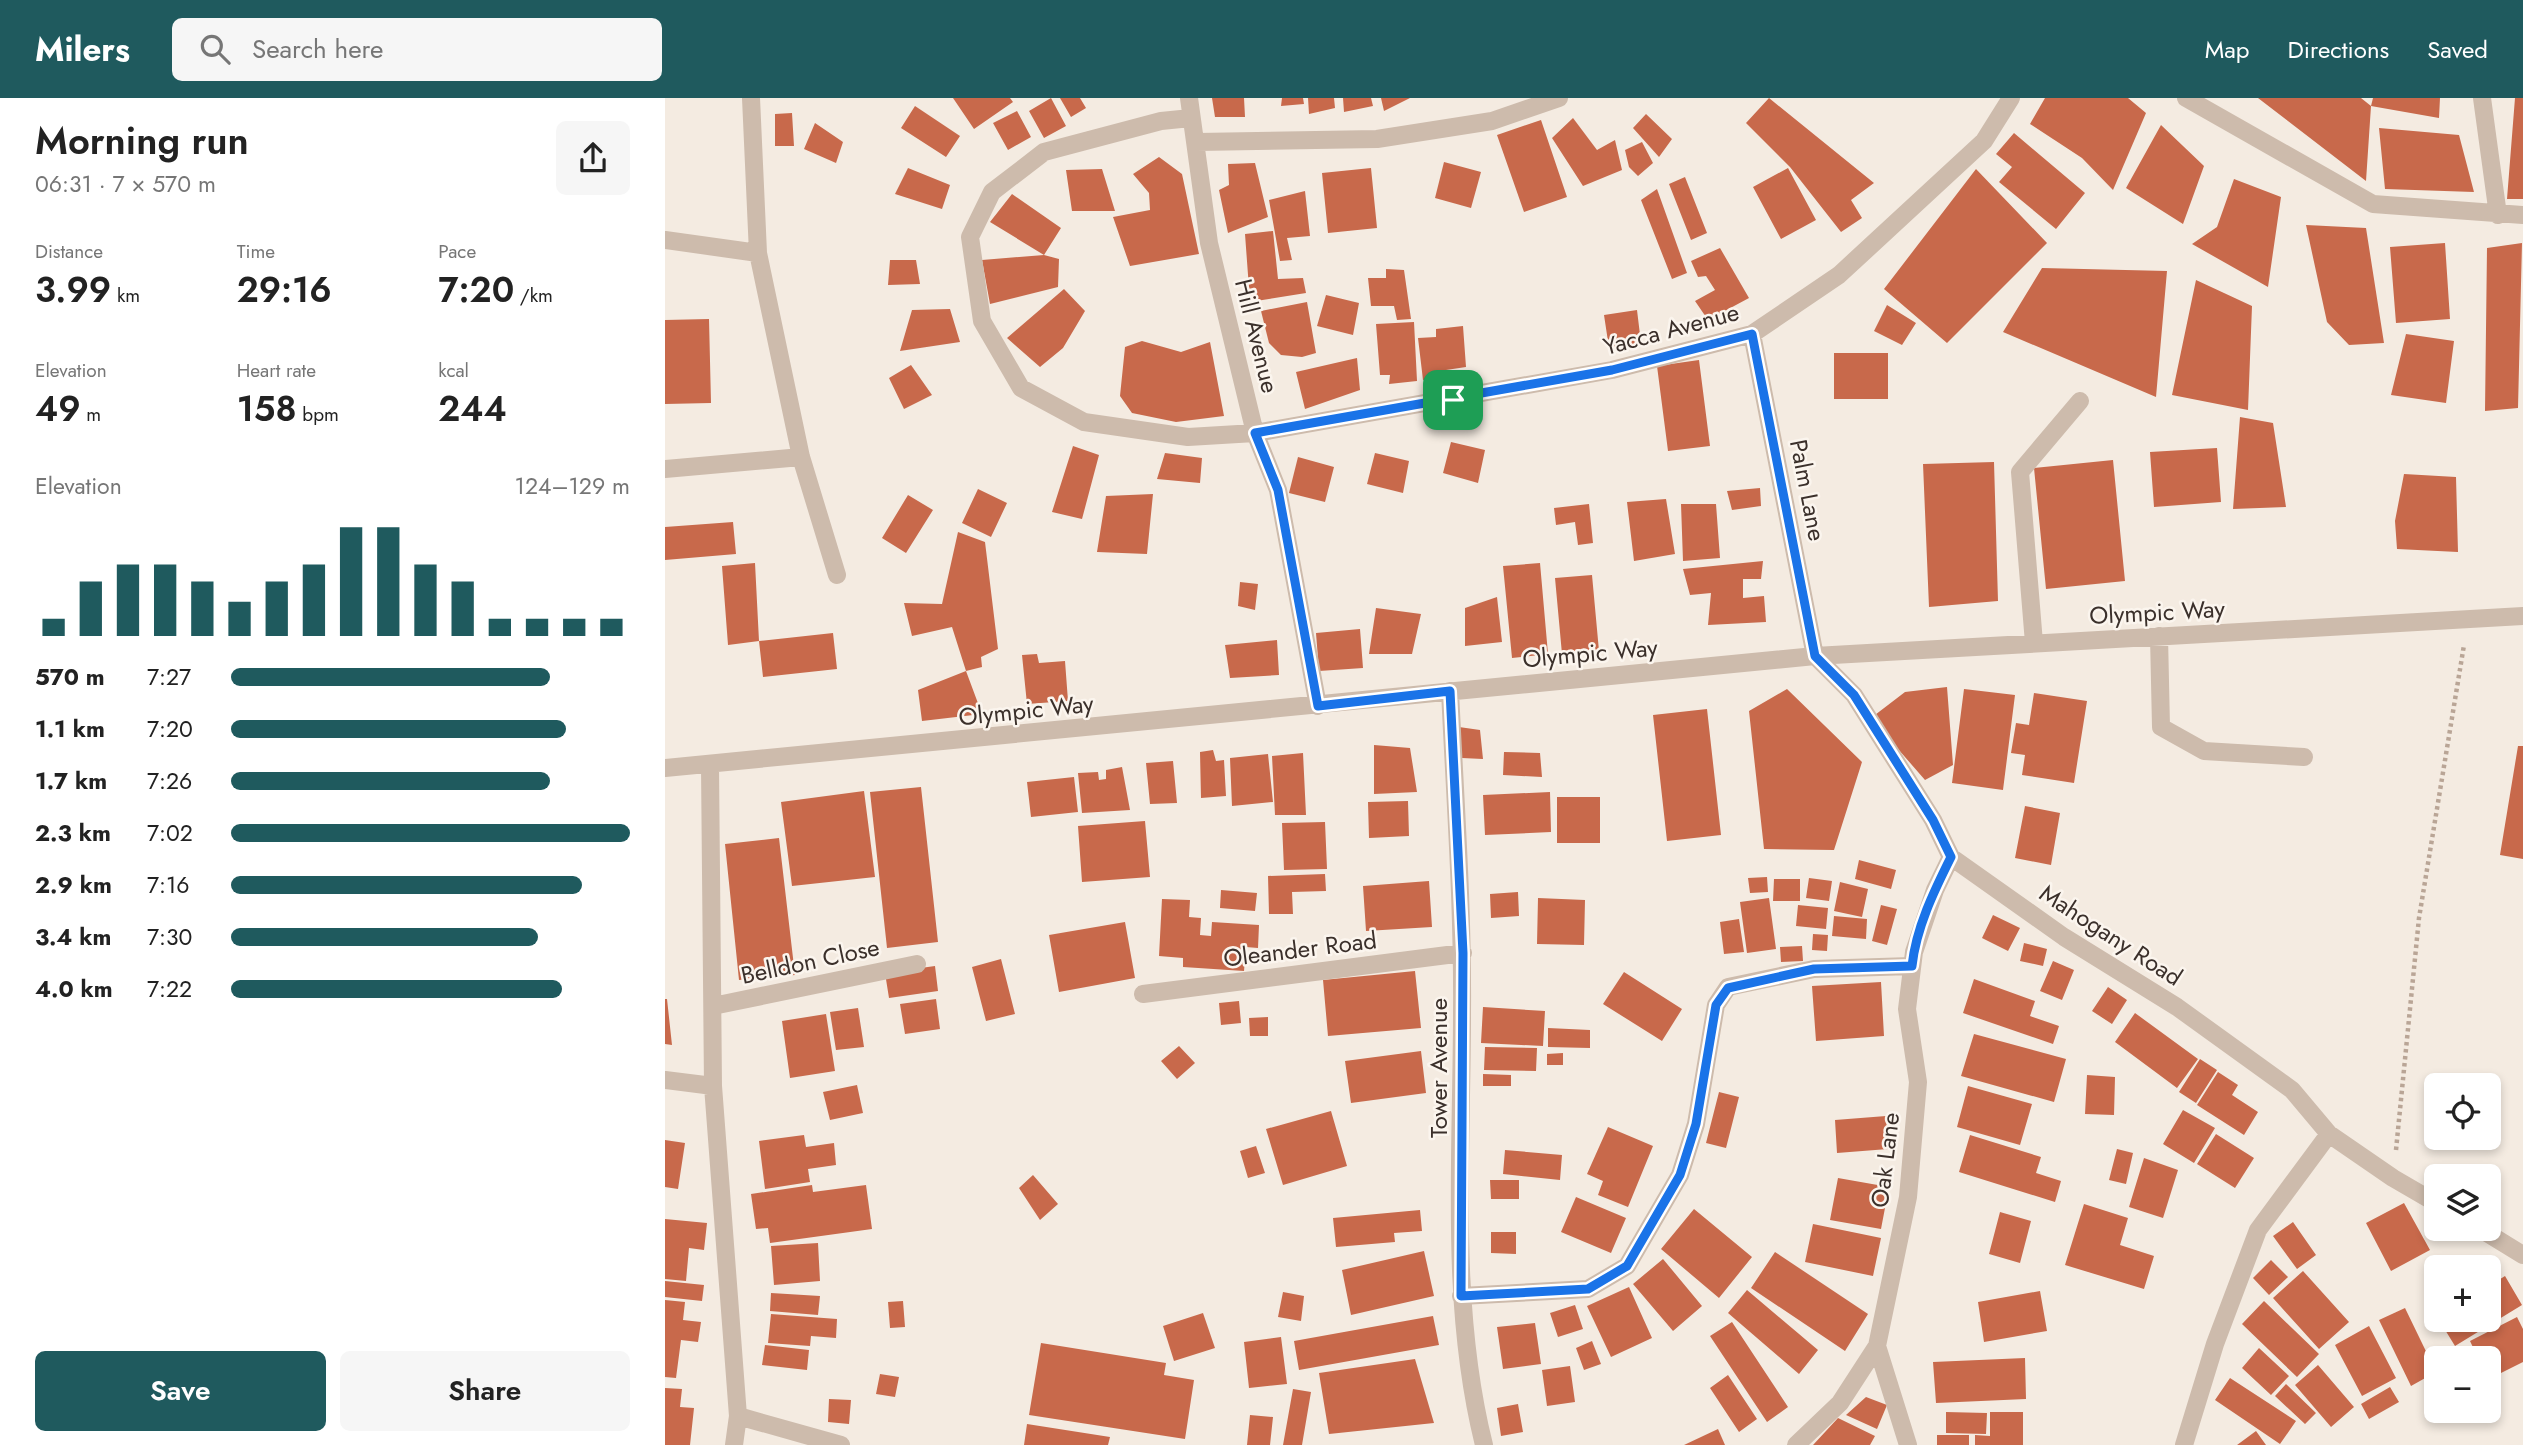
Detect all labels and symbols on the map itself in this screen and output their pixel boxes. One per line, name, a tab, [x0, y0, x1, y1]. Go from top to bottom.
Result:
street label: Hill Avenue	[1226, 275, 1288, 397]
street label: Yacca Avenue	[1599, 294, 1743, 364]
pin	[1423, 370, 1483, 430]
street label: Palm Lane	[1781, 436, 1835, 544]
street label: Olympic Way	[2088, 591, 2226, 633]
street label: Olympic Way	[1521, 630, 1660, 676]
street label: Olympic Way	[957, 685, 1096, 734]
street label: Mahogany Road	[2033, 876, 2189, 994]
street label: Oleander Road	[1221, 922, 1379, 976]
street label: Belldon Close	[738, 929, 882, 993]
street label: Tower Avenue	[1421, 998, 1456, 1138]
street label: Oak Lane	[1862, 1110, 1908, 1210]

